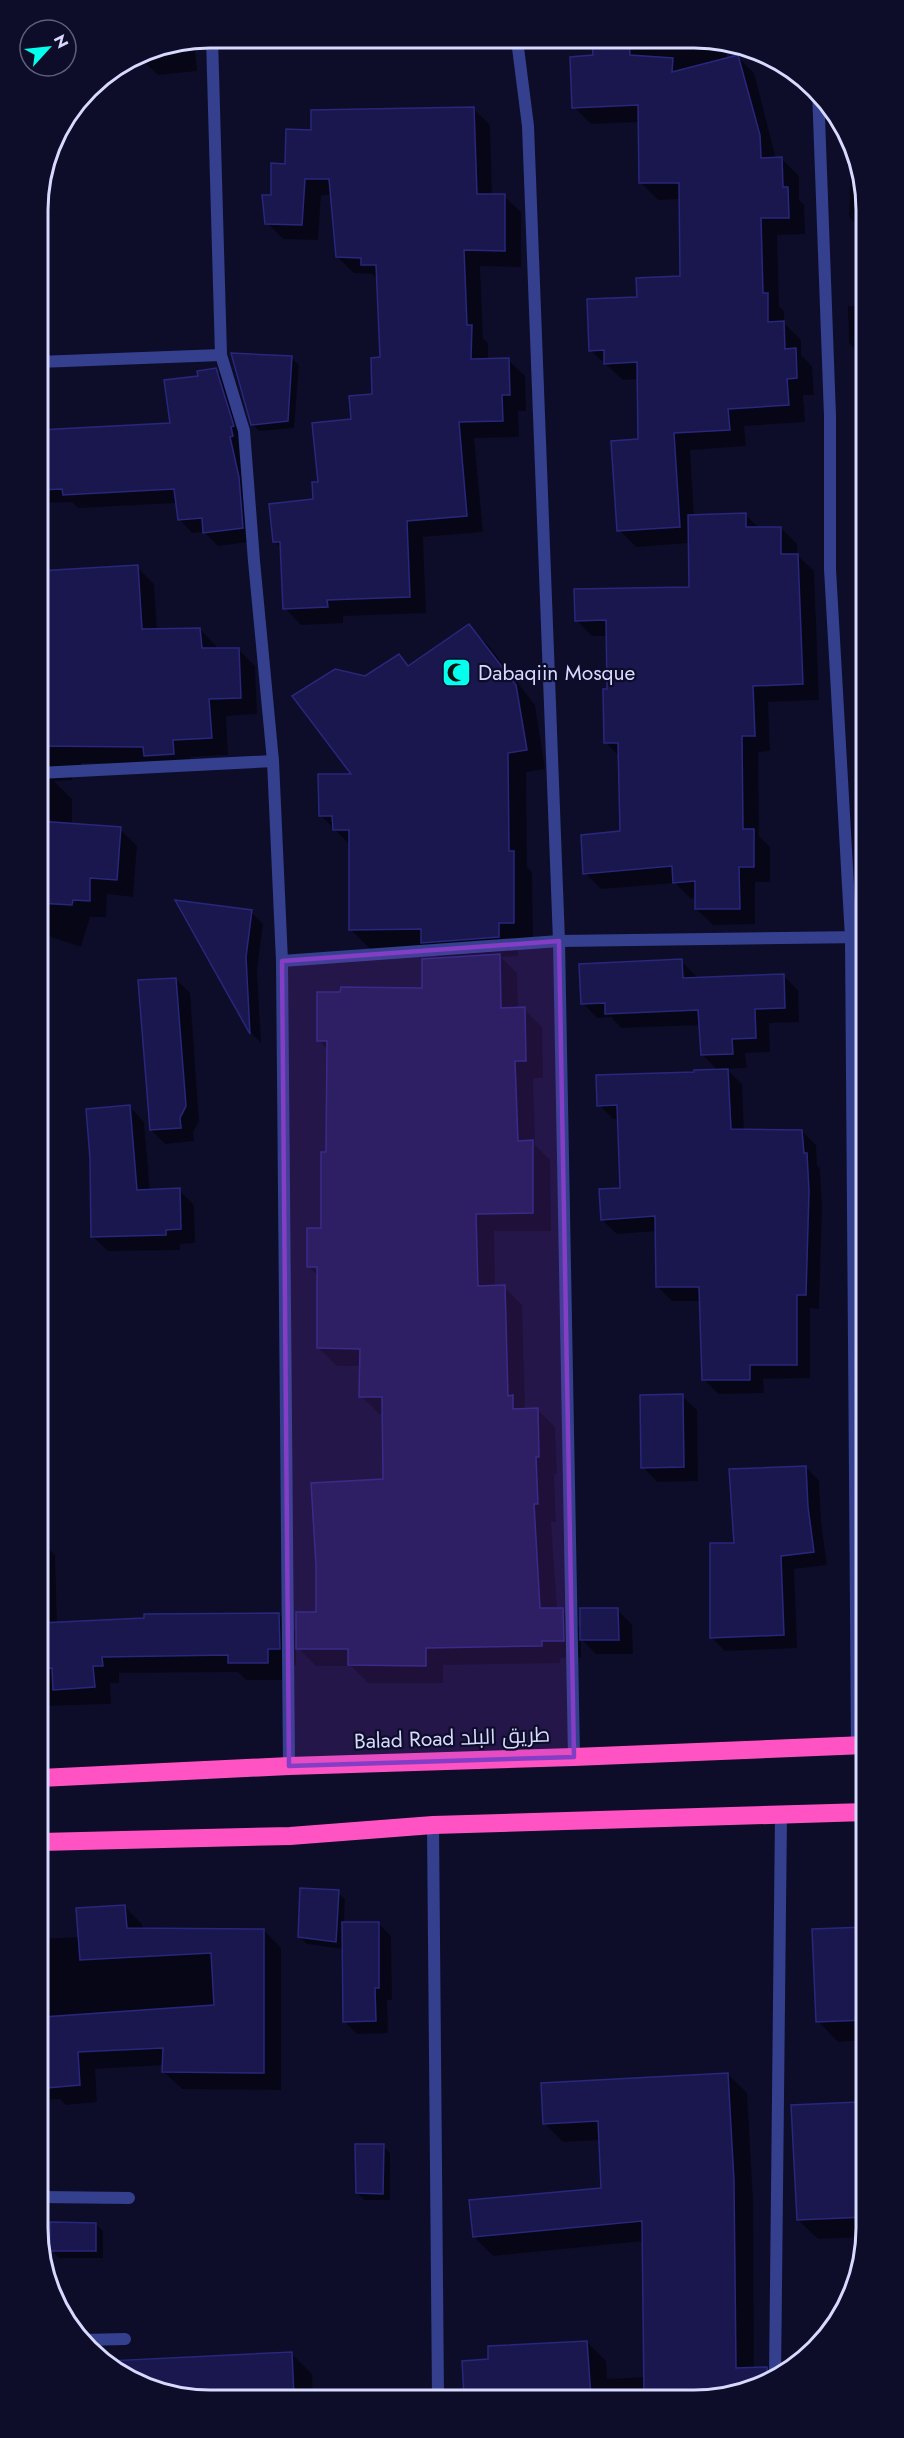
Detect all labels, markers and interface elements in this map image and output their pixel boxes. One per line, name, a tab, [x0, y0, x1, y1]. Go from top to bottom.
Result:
north arrow	[18, 18, 78, 78]
text: N	[48, 31, 74, 52]
mosque icon: Dabaqiin Mosque	[441, 657, 473, 689]
place label: Dabaqiin Mosque	[478, 658, 636, 688]
street label: Balad Road طريق البلد	[353, 1720, 551, 1756]

